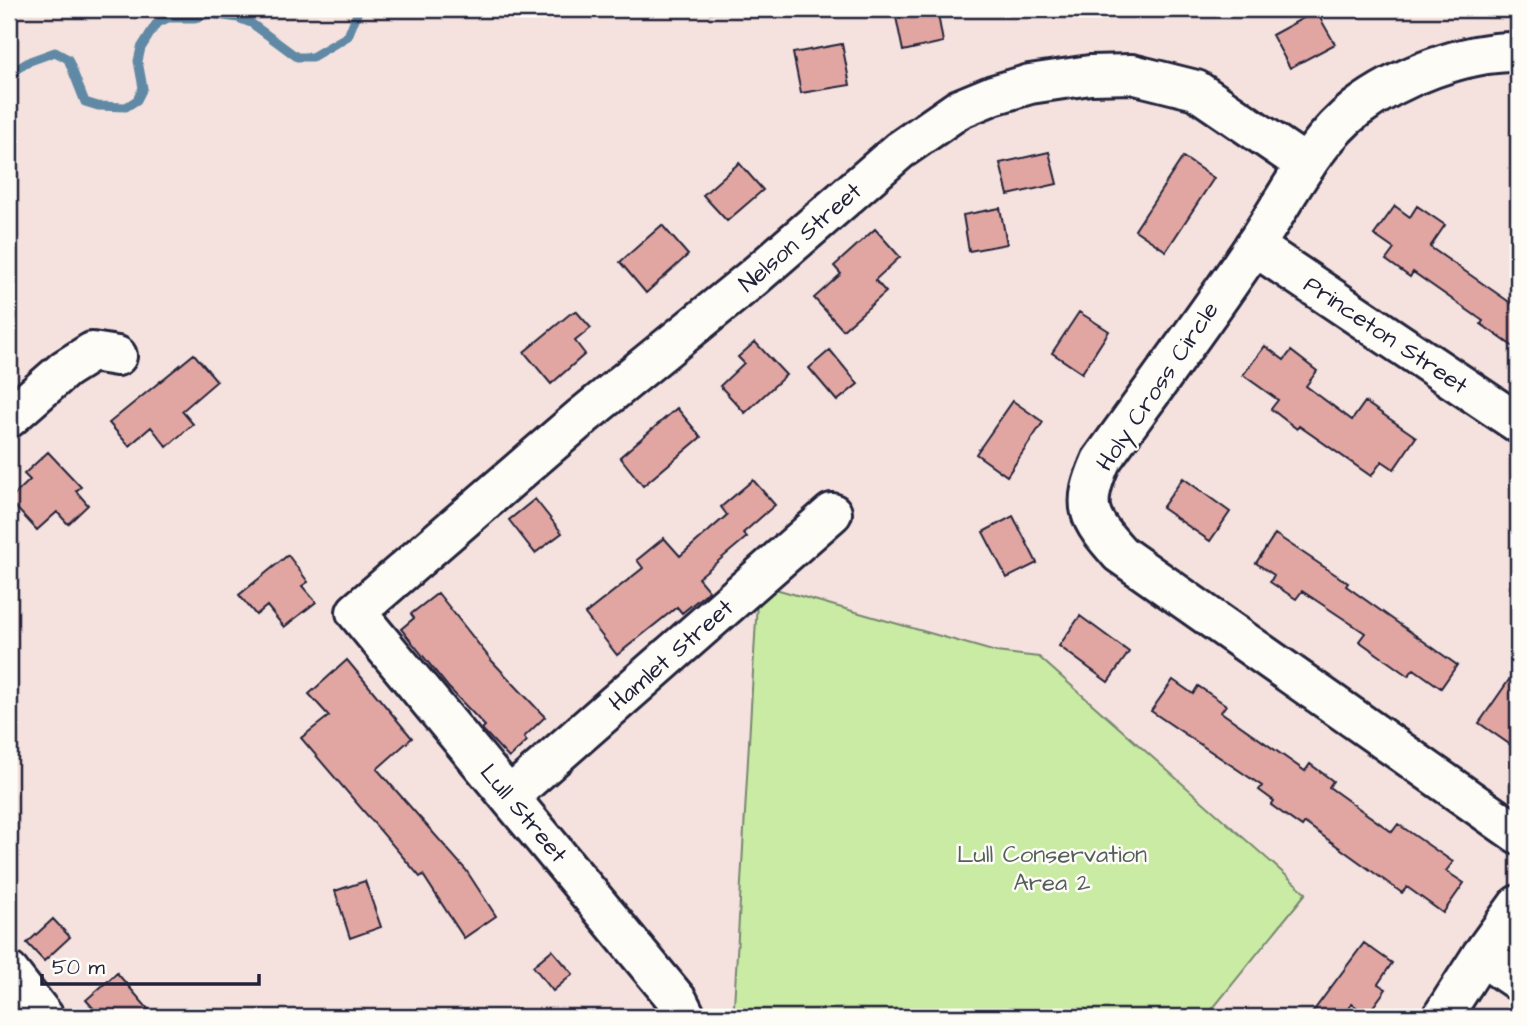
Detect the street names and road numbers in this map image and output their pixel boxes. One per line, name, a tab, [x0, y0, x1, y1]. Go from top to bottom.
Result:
street label: Nelson Street	[732, 175, 870, 301]
street label: Princeton Street	[1297, 268, 1475, 403]
street label: Holy Cross Circle	[1088, 295, 1228, 479]
street label: Hamlet Street	[602, 591, 741, 720]
street label: Lull Street	[472, 757, 575, 871]

